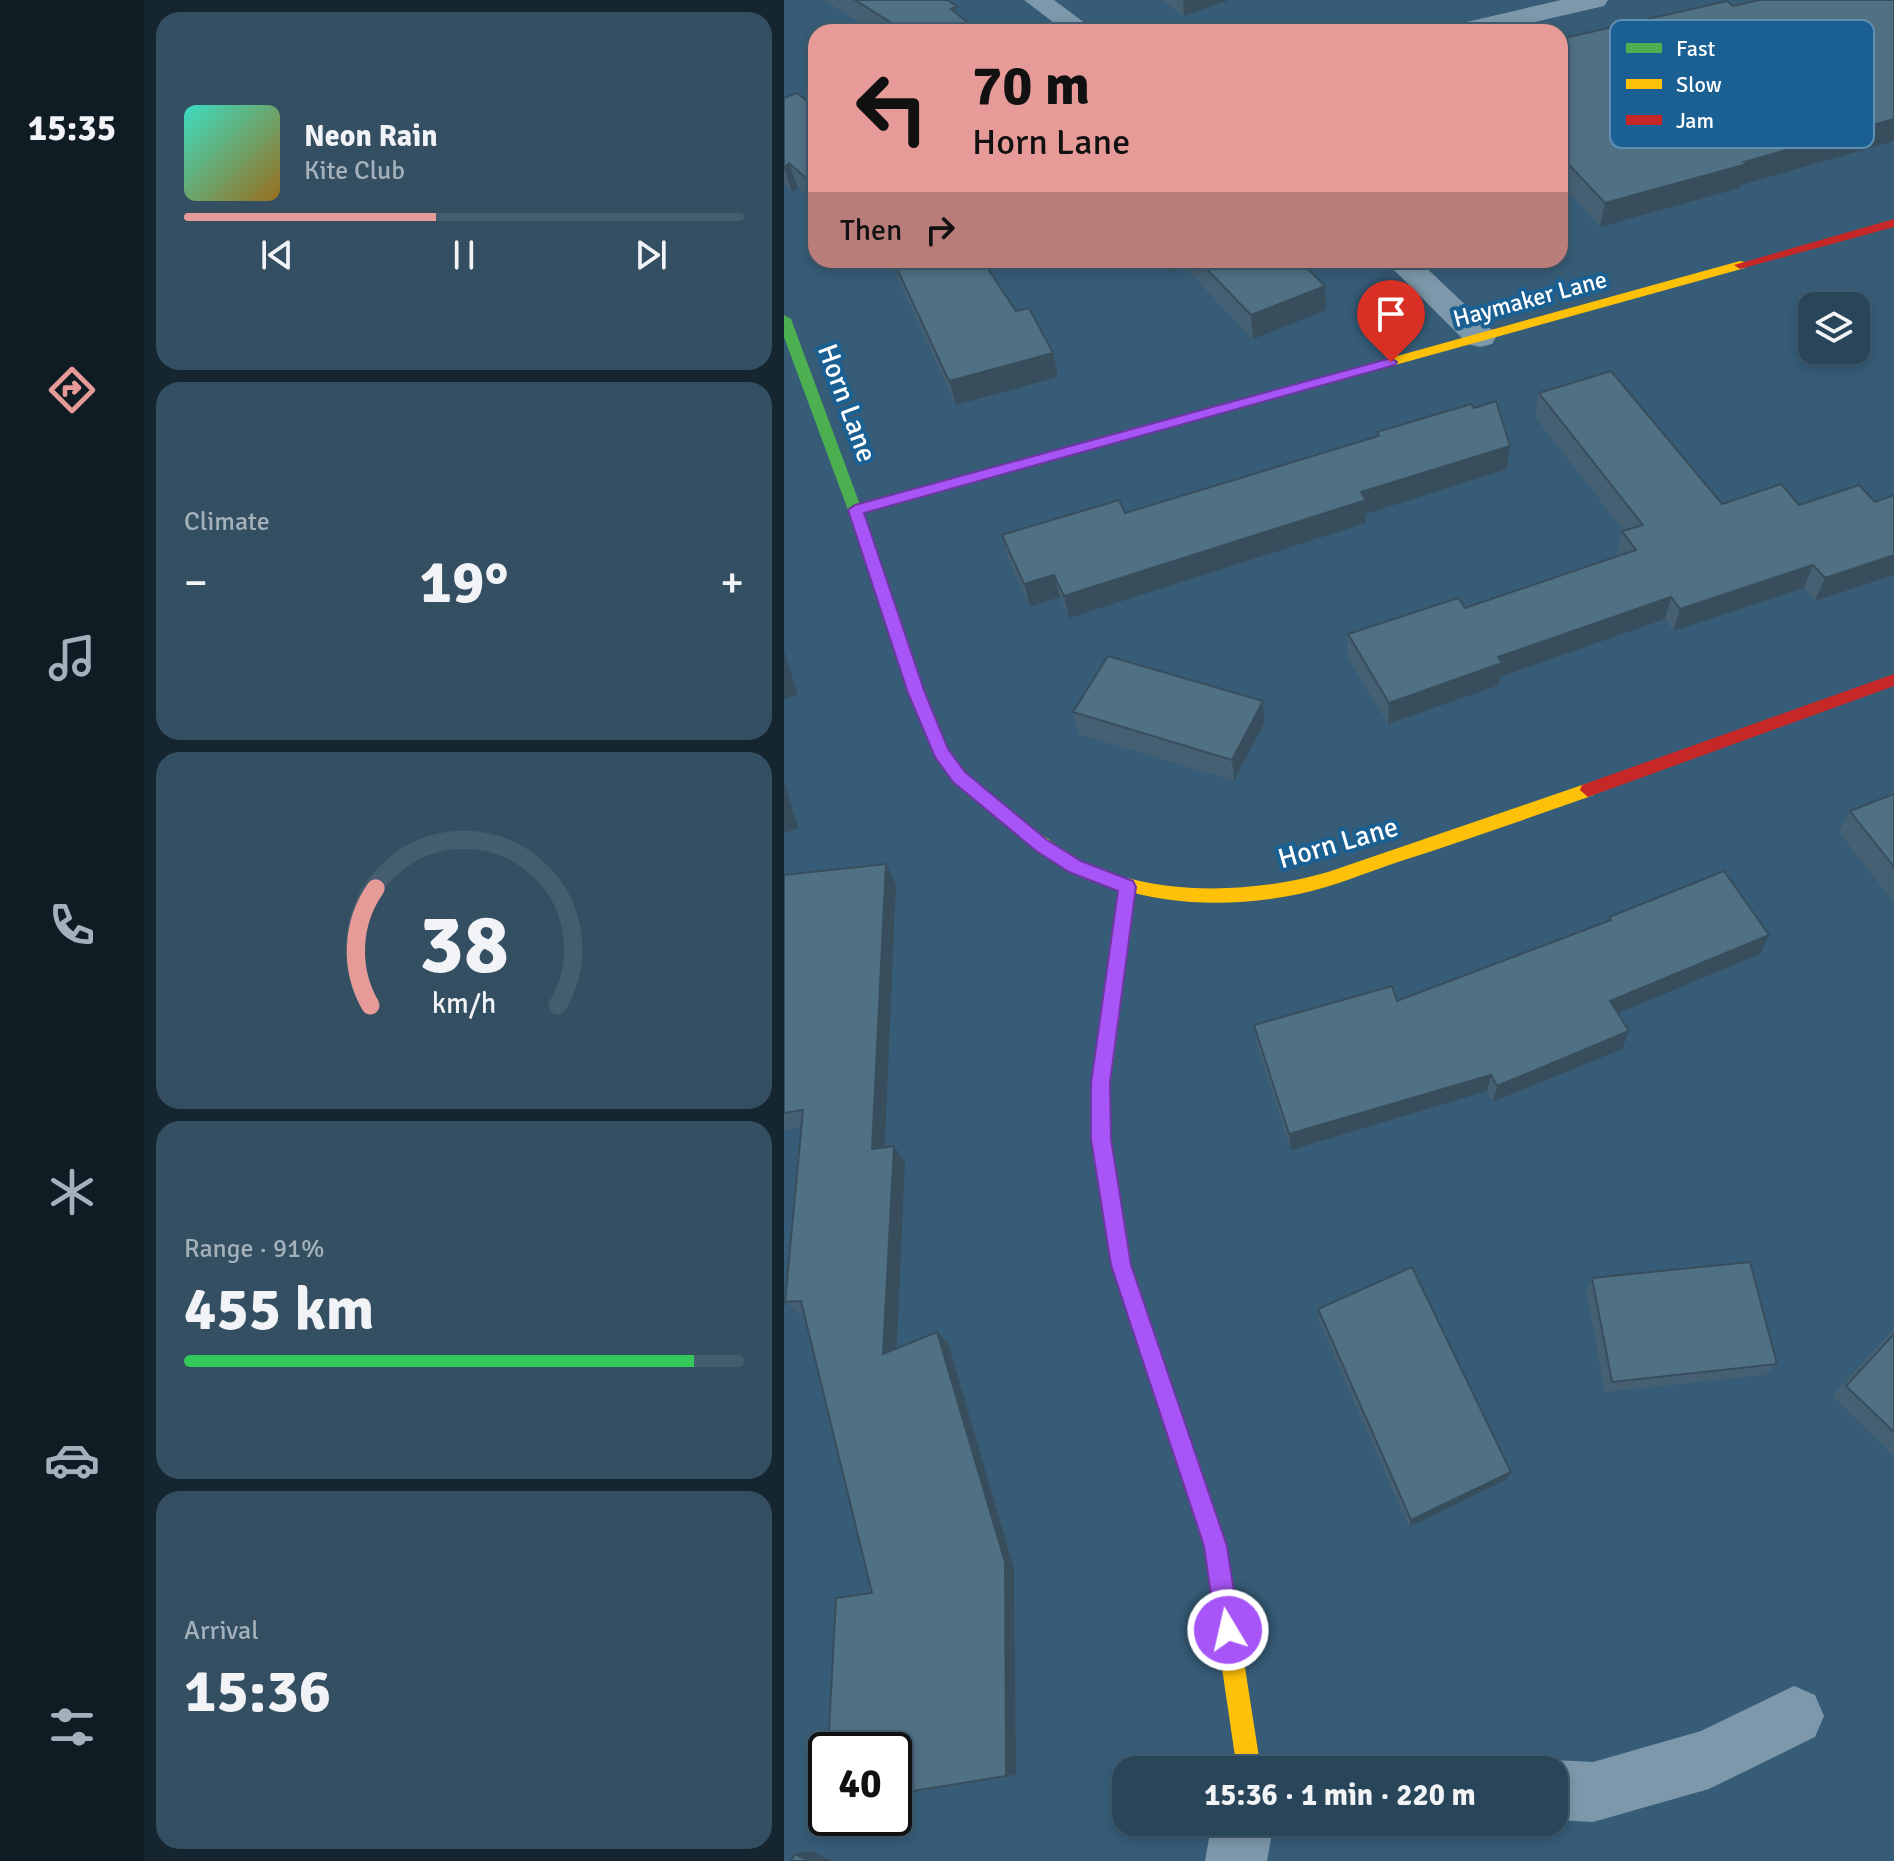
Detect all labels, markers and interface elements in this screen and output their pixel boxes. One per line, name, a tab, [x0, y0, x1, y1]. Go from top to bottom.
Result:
legend	[1610, 20, 1874, 148]
text: Fast	[1676, 35, 1716, 62]
text: 70 m	[972, 51, 1090, 120]
icon: left	[840, 56, 944, 160]
text: Slow	[1676, 71, 1722, 98]
text: 15:35	[28, 106, 116, 151]
text: Jam	[1676, 107, 1714, 134]
text: Neon Rain	[304, 118, 438, 155]
text: Horn Lane	[972, 120, 1130, 165]
text: Kite Club	[304, 155, 405, 187]
icon: right	[918, 208, 962, 252]
text: Then	[840, 212, 902, 249]
icon: previous	[255, 233, 299, 277]
icon: pause	[442, 233, 486, 277]
icon: next	[629, 233, 673, 277]
street label: Haymaker Lane	[1450, 264, 1610, 334]
pin	[1357, 280, 1425, 362]
icon: arrive	[1369, 292, 1413, 336]
map controls	[1798, 292, 1870, 364]
button: layers	[1798, 292, 1870, 364]
street label: Horn Lane	[810, 339, 884, 467]
icon: directions	[44, 362, 100, 418]
text: Climate	[184, 506, 270, 538]
text: 19°	[420, 546, 508, 620]
text: −	[184, 556, 208, 610]
text: +	[720, 556, 744, 610]
icon: music	[44, 630, 100, 686]
street label: Horn Lane	[1274, 810, 1402, 876]
text: 38	[419, 894, 509, 996]
icon: phone	[44, 897, 100, 953]
text: km/h	[432, 987, 496, 1022]
icon: climate	[44, 1164, 100, 1220]
text: Range · 91%	[184, 1233, 325, 1265]
text: 455 km	[184, 1273, 374, 1347]
icon: car	[44, 1432, 100, 1488]
position arrow	[1186, 1588, 1270, 1672]
text: Arrival	[184, 1615, 259, 1647]
text: 15:36	[184, 1655, 331, 1729]
icon: filters	[44, 1699, 100, 1755]
speed limit sign: 40	[808, 1732, 912, 1836]
text: 15:36 · 1 min · 220 m	[1204, 1777, 1476, 1814]

